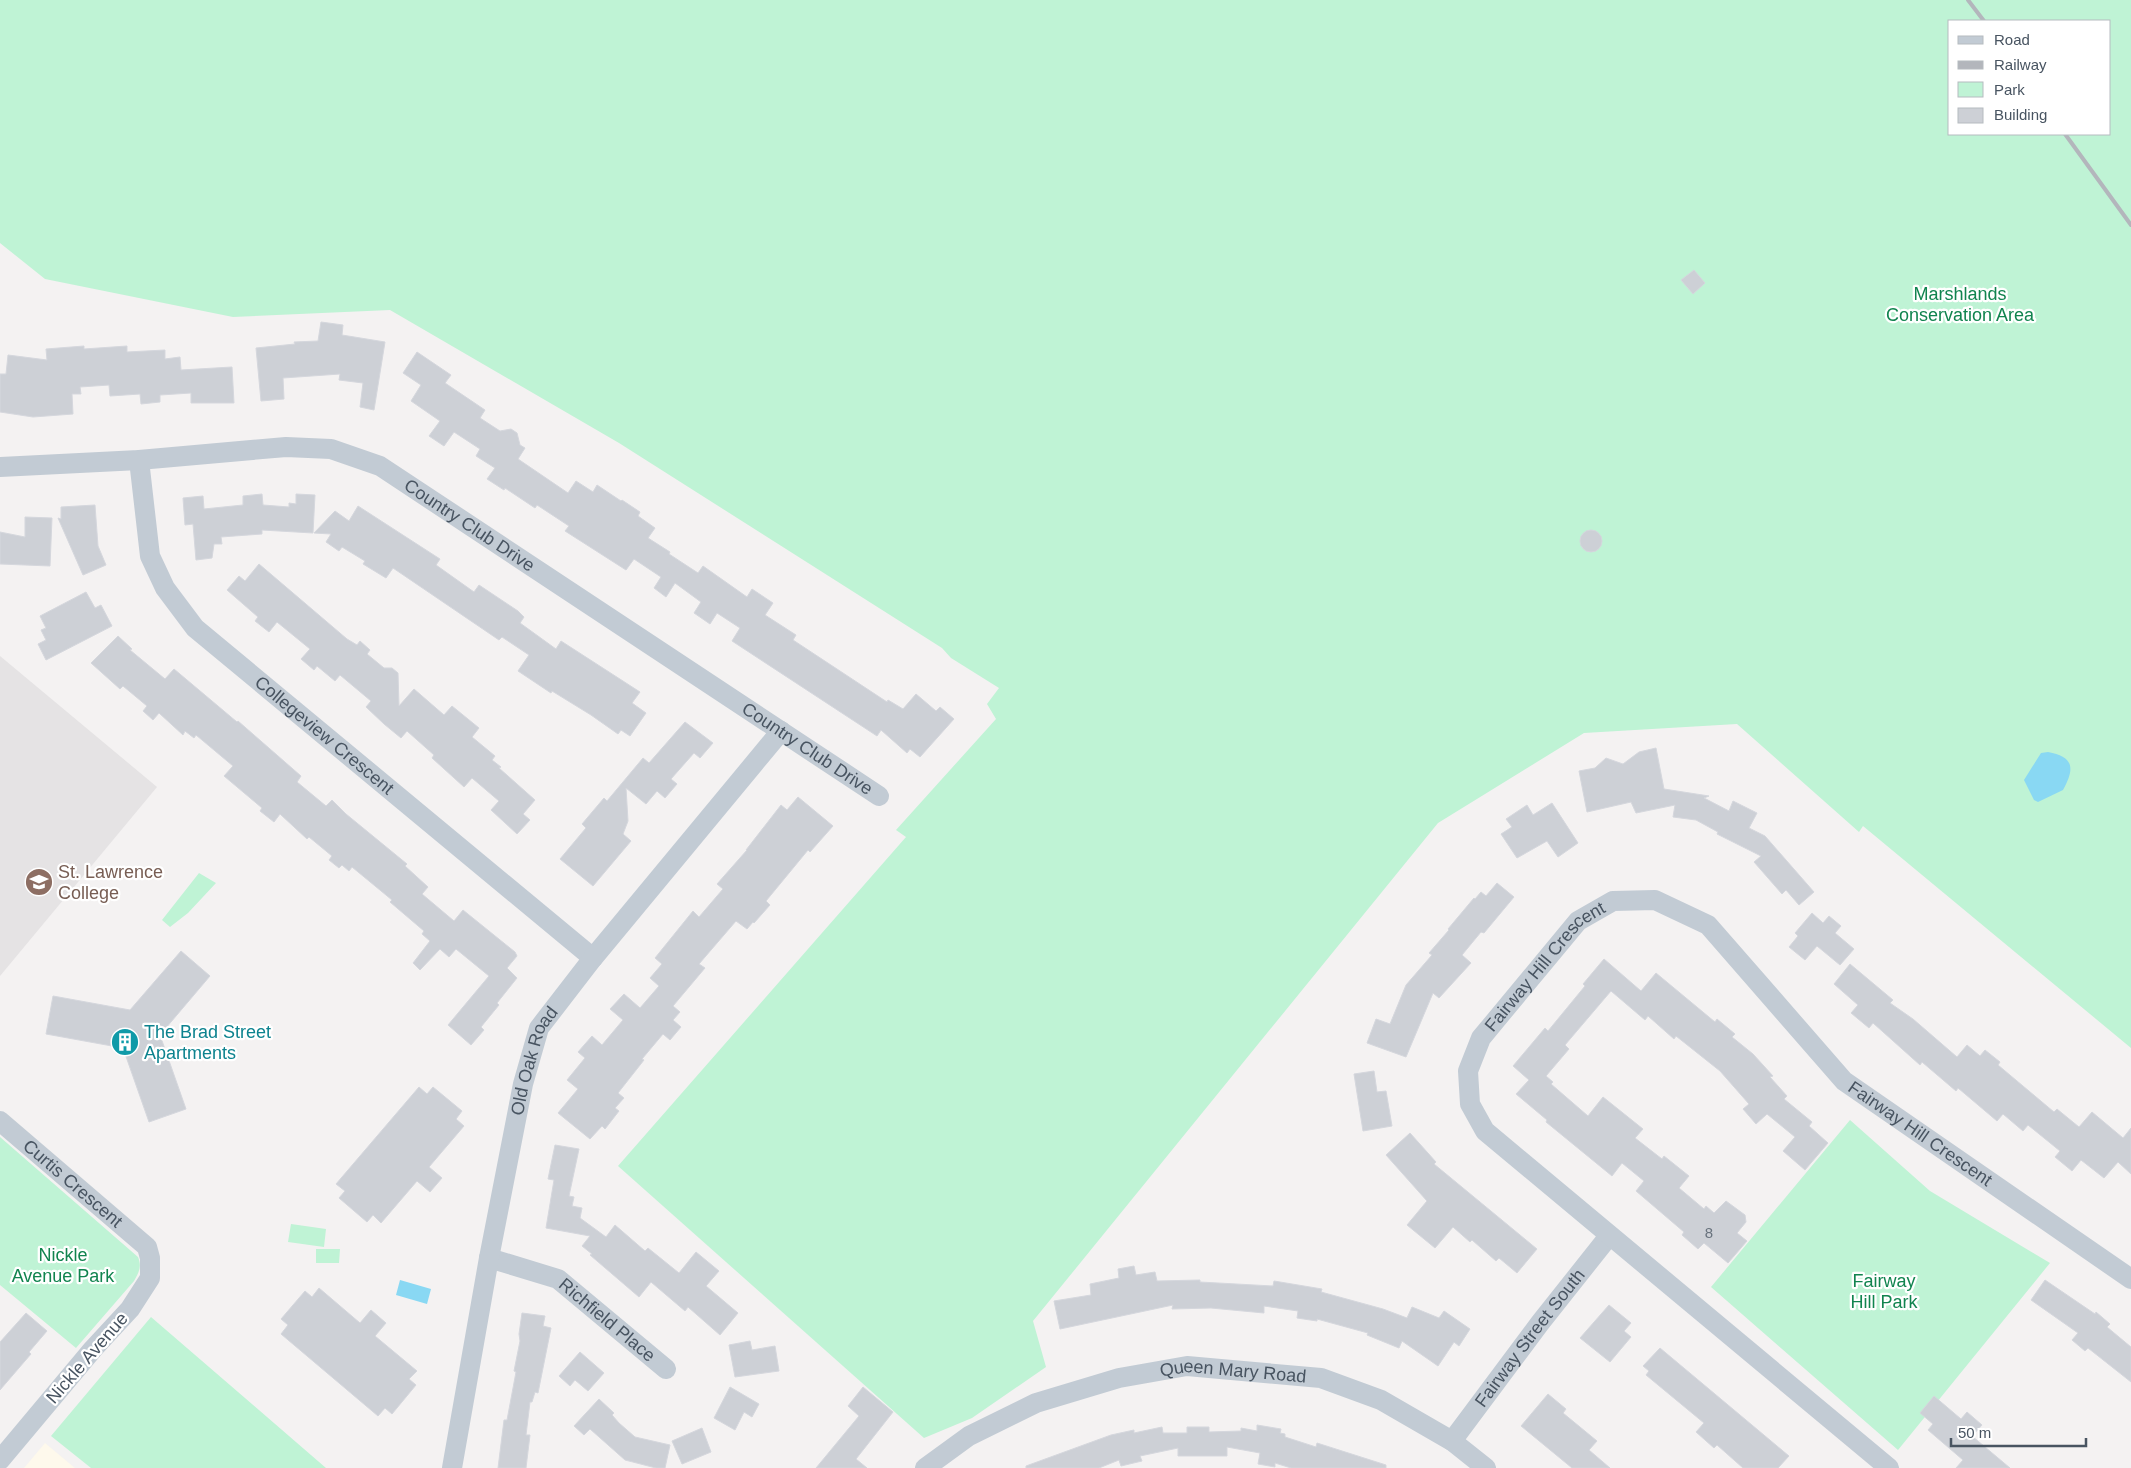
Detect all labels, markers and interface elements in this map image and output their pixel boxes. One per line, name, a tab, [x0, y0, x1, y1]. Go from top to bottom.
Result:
legend	[1948, 20, 2111, 135]
text: Road	[1994, 31, 2030, 48]
text: Railway	[1994, 56, 2047, 73]
text: Park	[1994, 81, 2025, 98]
text: Building	[1994, 106, 2047, 123]
park label: Marshlands Conservation Area	[1886, 284, 2035, 325]
street label: Country Club Drive	[401, 475, 538, 576]
street label: Collegeview Crescent	[251, 672, 398, 799]
street label: Country Club Drive	[738, 698, 876, 799]
place label: St. Lawrence College	[58, 862, 163, 903]
school or university icon: St. Lawrence College	[24, 867, 54, 897]
street label: Fairway Hill Crescent	[1481, 898, 1609, 1036]
street label: Old Oak Road	[507, 1003, 562, 1117]
place label: The Brad Street Apartments	[144, 1022, 271, 1063]
building icon: The Brad Street Apartments	[110, 1027, 140, 1057]
street label: Fairway Hill Crescent	[1845, 1077, 1996, 1190]
street label: Curtis Crescent	[19, 1135, 127, 1231]
house number: 8	[1705, 1224, 1713, 1241]
park label: Nickle Avenue Park	[12, 1245, 115, 1286]
street label: Fairway Street South	[1471, 1265, 1589, 1411]
park label: Fairway Hill Park	[1850, 1271, 1919, 1312]
street label: Richfield Place	[555, 1274, 659, 1366]
street label: Nickle Avenue	[42, 1309, 132, 1407]
street label: Queen Mary Road	[1158, 1356, 1307, 1387]
scale bar	[1951, 1416, 2086, 1448]
text: 50 m	[1958, 1424, 1991, 1441]

